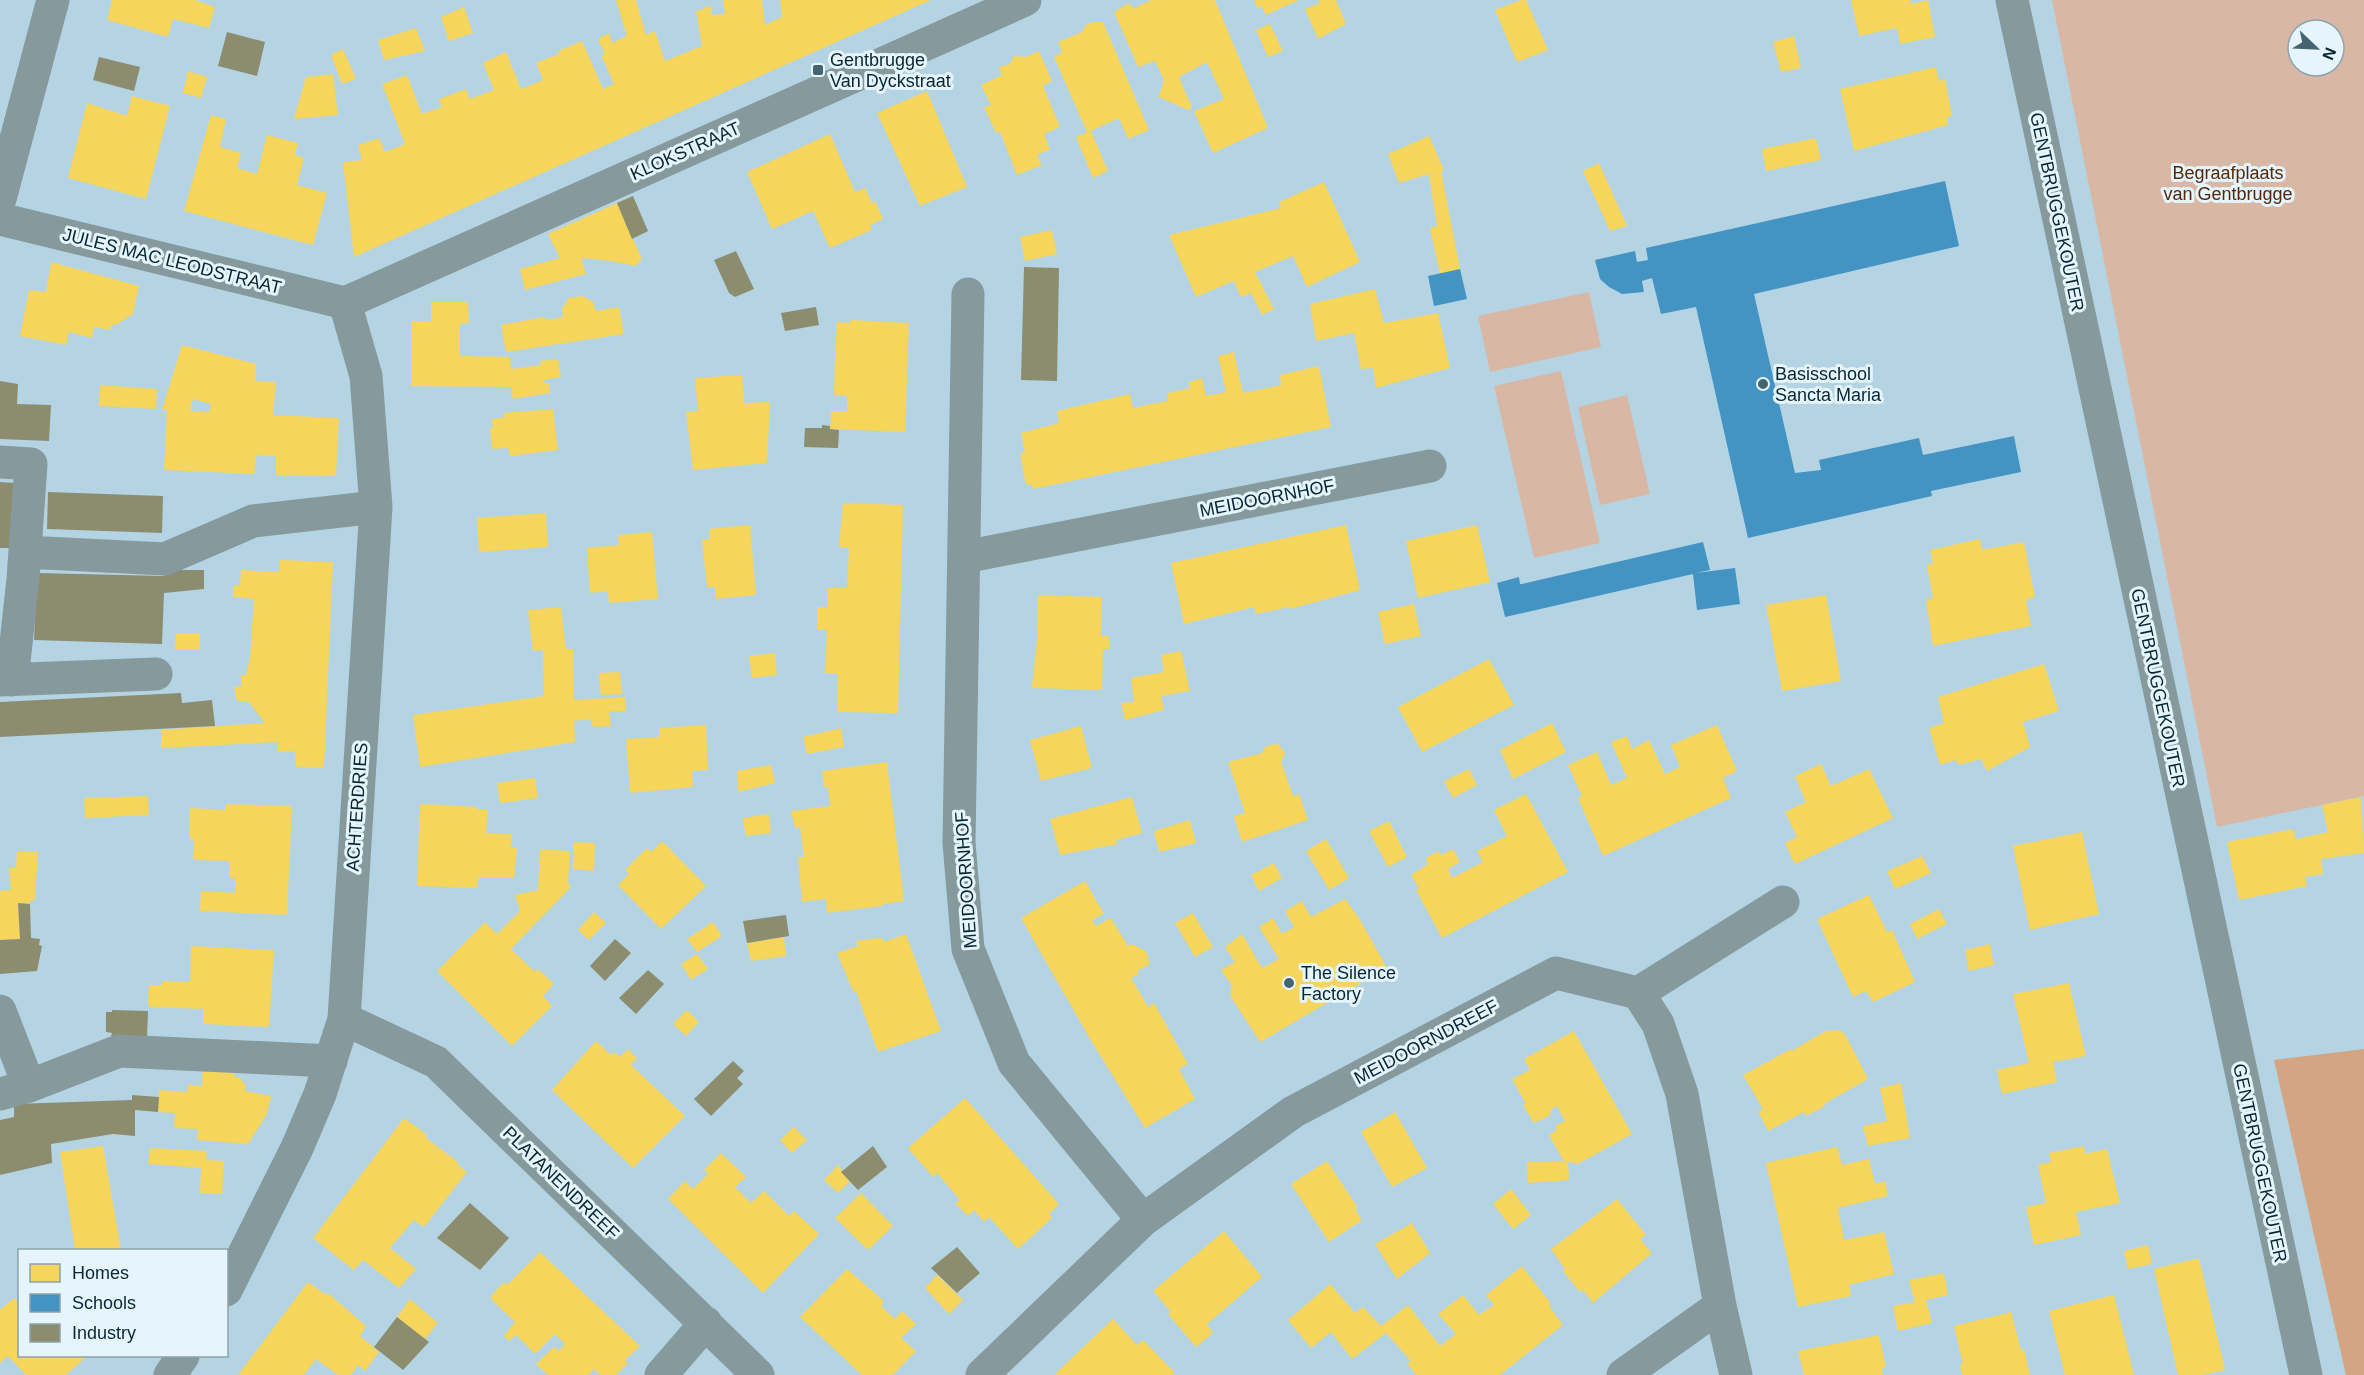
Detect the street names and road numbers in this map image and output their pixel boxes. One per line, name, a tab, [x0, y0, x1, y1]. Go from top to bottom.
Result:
street label: GENTBRUGGEKOUTER	[2026, 111, 2088, 313]
street label: KLOKSTRAAT	[627, 118, 743, 184]
street label: JULES MAC LEODSTRAAT	[61, 224, 283, 298]
street label: MEIDOORNHOF	[1198, 475, 1336, 521]
street label: GENTBRUGGEKOUTER	[2127, 587, 2189, 789]
street label: ACHTERDRIES	[343, 742, 371, 872]
street label: MEIDOORNHOF	[951, 811, 981, 949]
street label: MEIDOORNDREEF	[1351, 996, 1501, 1088]
street label: GENTBRUGGEKOUTER	[2229, 1062, 2291, 1264]
street label: PLATANENDREEF	[499, 1123, 623, 1243]

